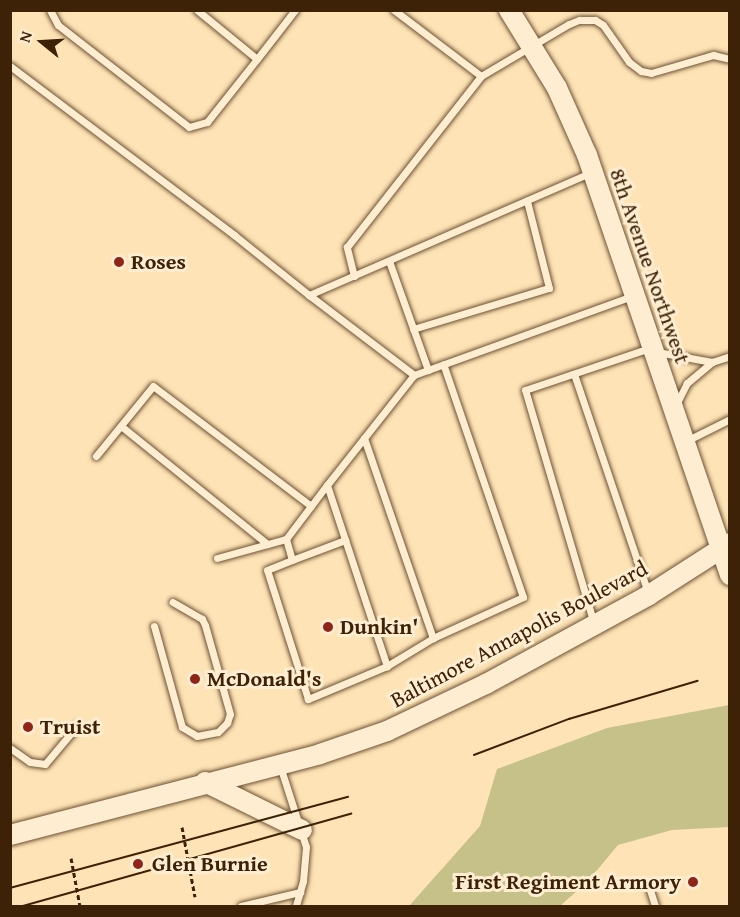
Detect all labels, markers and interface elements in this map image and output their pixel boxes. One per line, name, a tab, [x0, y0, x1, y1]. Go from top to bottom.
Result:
north arrow	[12, 12, 72, 72]
text: N	[12, 28, 38, 45]
street label: 8th Avenue Northwest	[604, 165, 696, 367]
place label: Roses	[131, 249, 186, 275]
marker: Roses	[112, 255, 126, 269]
street label: Baltimore Annapolis Boulevard	[386, 555, 652, 713]
place label: Dunkin'	[340, 614, 418, 640]
marker: Dunkin'	[321, 620, 335, 634]
place label: McDonald's	[207, 666, 321, 692]
marker: McDonald's	[188, 672, 202, 686]
place label: Truist	[40, 714, 100, 740]
marker: Truist	[21, 720, 35, 734]
place label: Glen Burnie	[152, 851, 268, 877]
marker: Glen Burnie	[129, 855, 147, 873]
place label: First Regiment Armory	[455, 869, 681, 895]
marker: First Regiment Armory	[686, 875, 700, 889]

